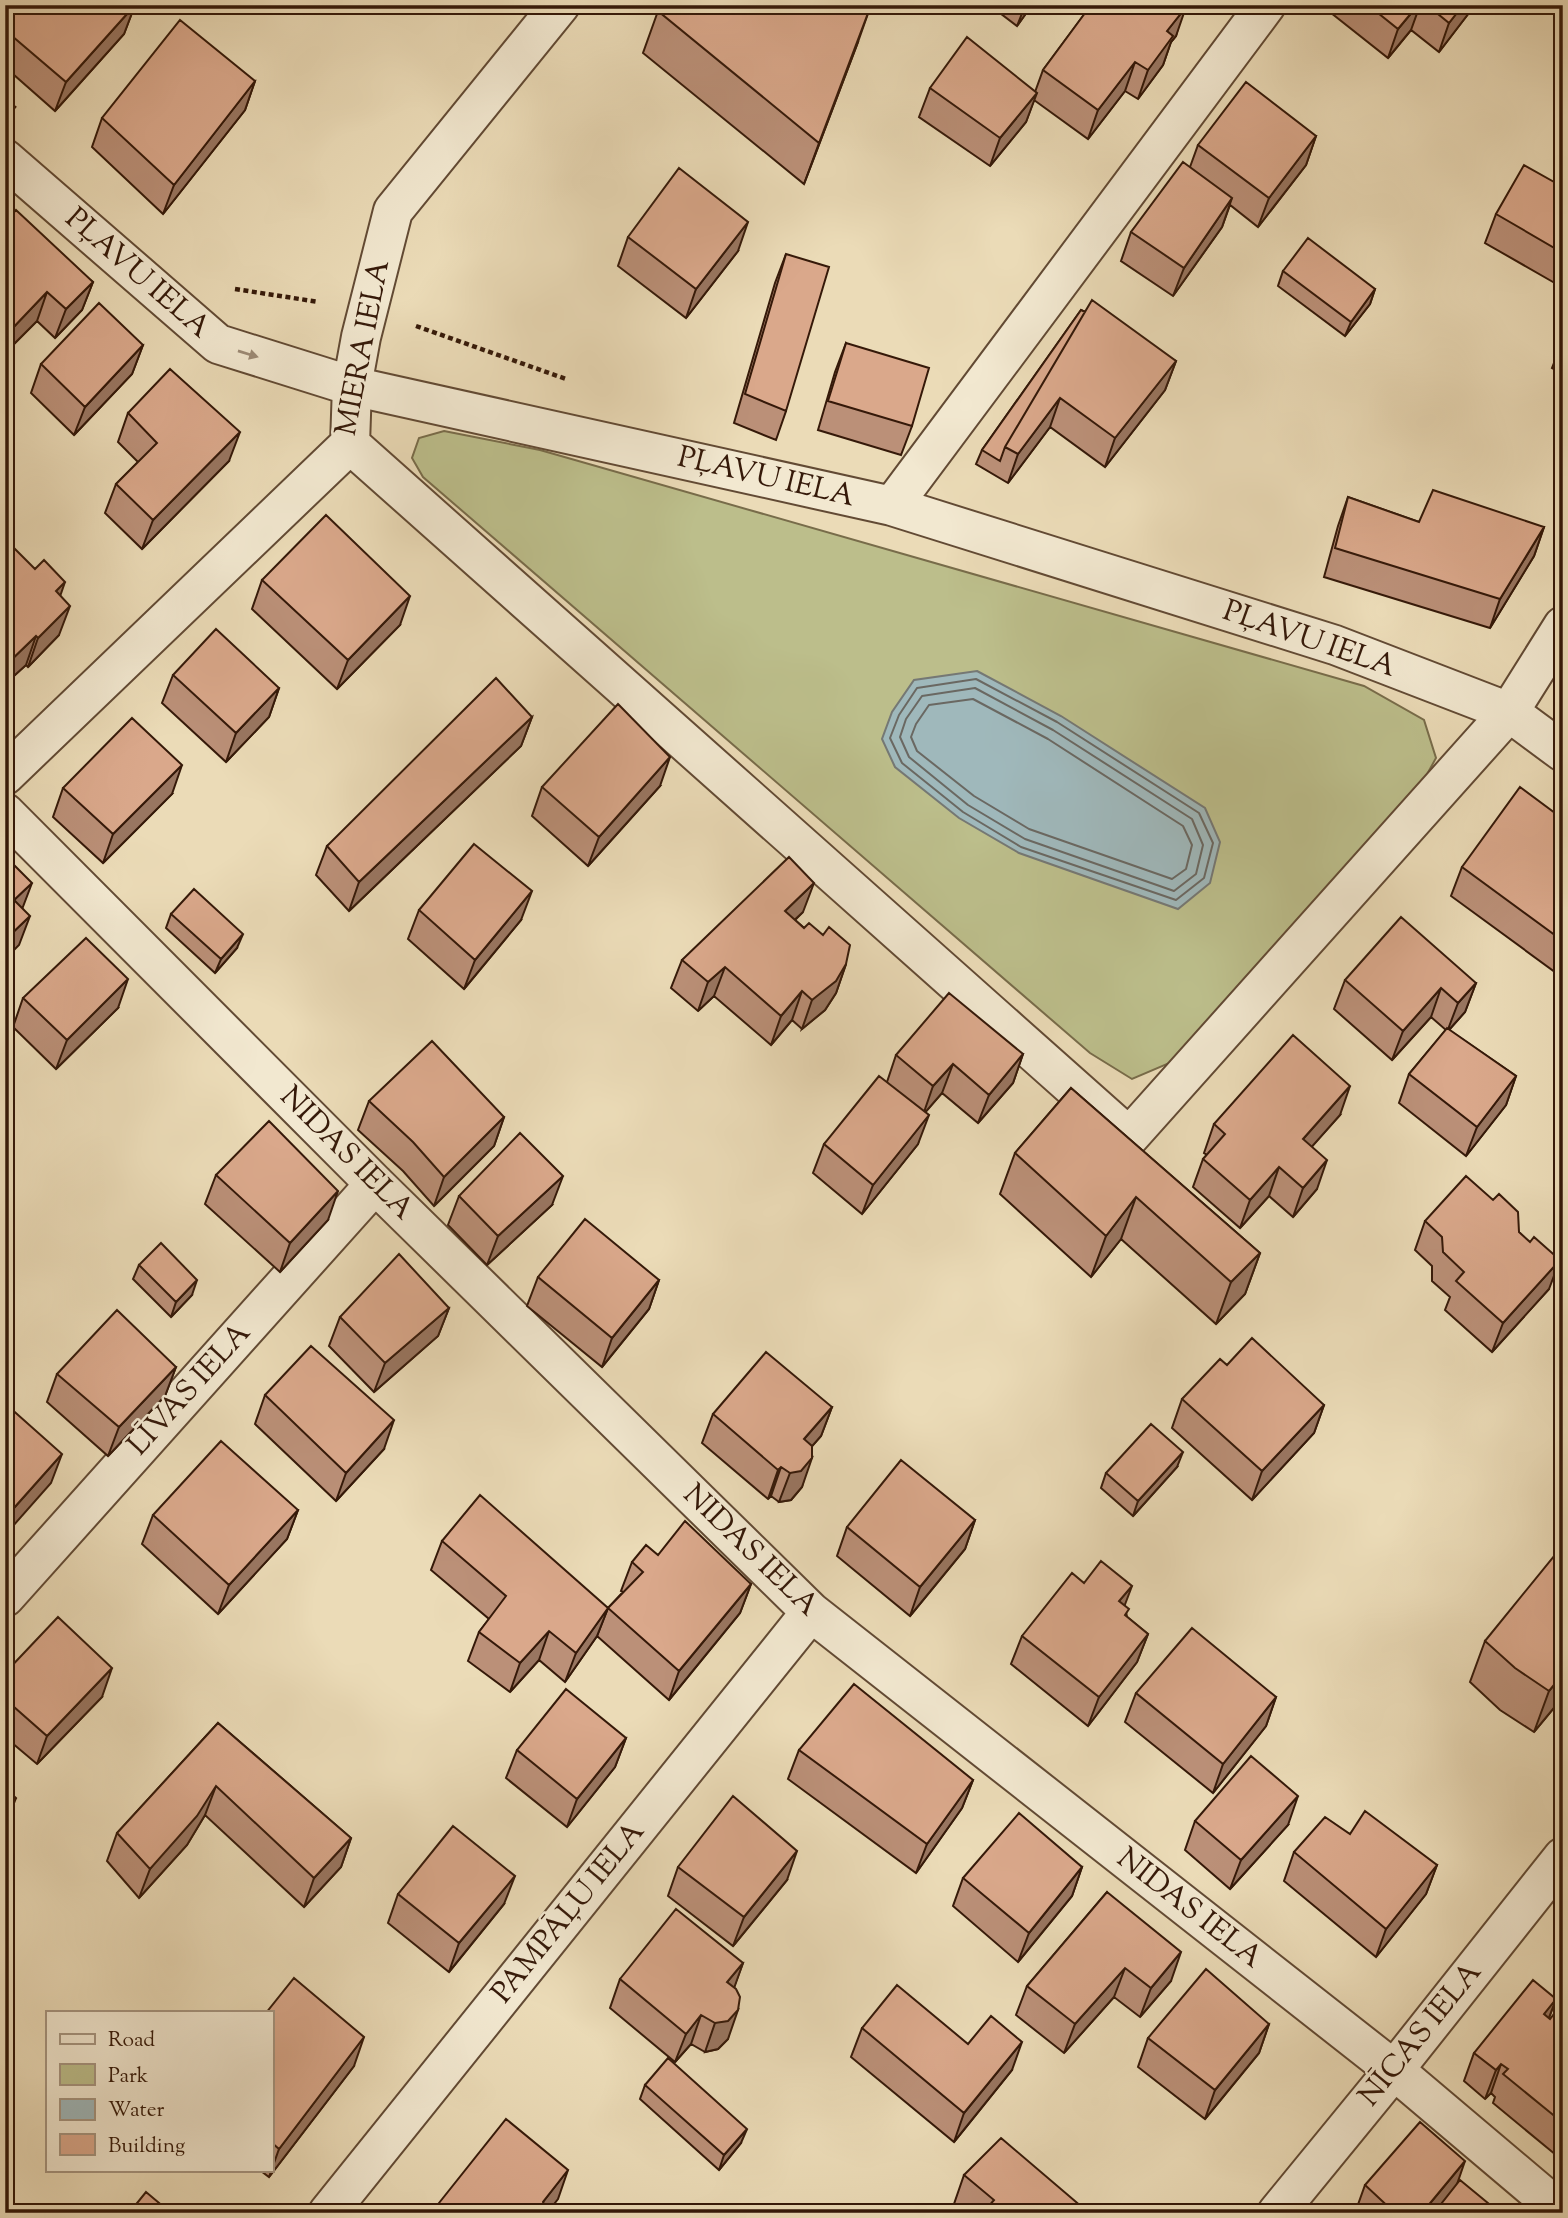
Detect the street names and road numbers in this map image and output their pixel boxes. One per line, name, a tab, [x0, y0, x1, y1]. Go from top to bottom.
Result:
street label: PĻAVU IELA	[55, 199, 219, 349]
street label: MIERA IELA	[326, 256, 402, 440]
street label: PĻAVU IELA	[673, 437, 859, 519]
street label: PĻAVU IELA	[1217, 590, 1401, 690]
street label: NIDAS IELA	[269, 1077, 423, 1231]
street label: LĪVAS IELA	[118, 1314, 262, 1466]
street label: NIDAS IELA	[672, 1475, 828, 1627]
street label: PAMPĀĻU IELA	[482, 1813, 656, 2013]
street label: NIDAS IELA	[1107, 1838, 1271, 1980]
street label: NĪCAS IELA	[1349, 1953, 1493, 2117]

